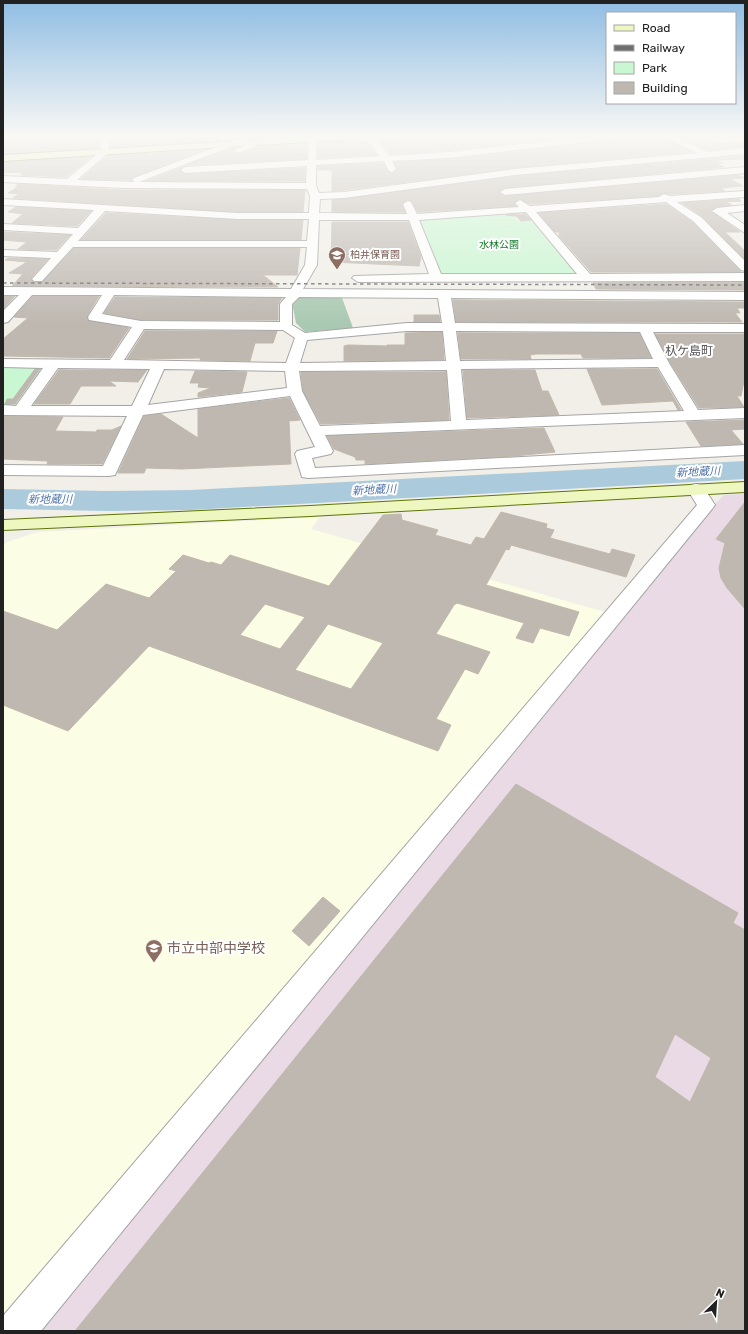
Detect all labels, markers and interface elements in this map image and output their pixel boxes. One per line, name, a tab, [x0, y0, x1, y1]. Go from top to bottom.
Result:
legend	[606, 12, 736, 104]
text: Road	[642, 21, 670, 35]
text: Railway	[642, 41, 685, 55]
text: Park	[642, 61, 668, 75]
text: Building	[642, 81, 688, 95]
park label: 水林公園	[479, 239, 519, 251]
school or university icon: 柏井保育園	[327, 245, 347, 270]
place label: 柏井保育園	[350, 249, 400, 261]
district label: 杁ケ島町	[665, 344, 713, 358]
water label: 新地蔵川	[676, 464, 721, 480]
water label: 新地蔵川	[352, 482, 397, 498]
water label: 新地蔵川	[28, 493, 73, 506]
school or university icon: 市立中部中学校	[144, 938, 164, 963]
place label: 市立中部中学校	[167, 940, 265, 957]
north arrow	[696, 1282, 736, 1322]
text: N	[714, 1286, 726, 1301]

